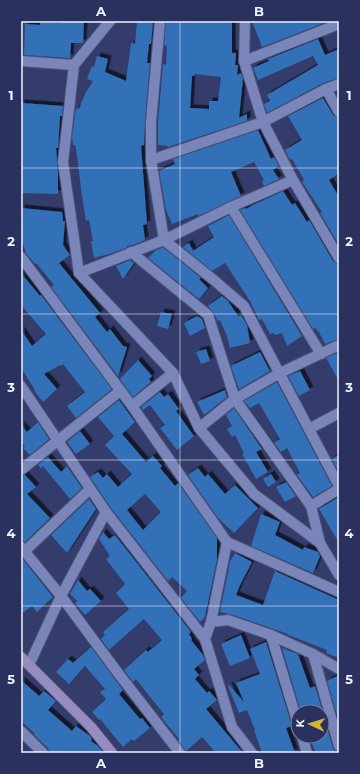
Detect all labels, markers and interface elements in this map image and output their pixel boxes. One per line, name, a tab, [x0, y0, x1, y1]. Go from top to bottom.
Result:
text: A	[95, 3, 107, 19]
text: B	[254, 3, 264, 19]
text: 1	[8, 87, 14, 103]
text: 1	[346, 87, 352, 103]
text: 2	[7, 233, 15, 249]
text: 2	[345, 233, 353, 249]
text: 3	[6, 379, 15, 395]
text: 3	[344, 379, 353, 395]
text: 4	[7, 525, 16, 541]
text: 4	[345, 525, 354, 541]
text: 5	[7, 671, 15, 687]
text: 5	[345, 671, 353, 687]
north arrow	[290, 704, 330, 744]
text: K	[293, 718, 307, 728]
text: A	[95, 755, 107, 771]
text: B	[254, 755, 264, 771]

